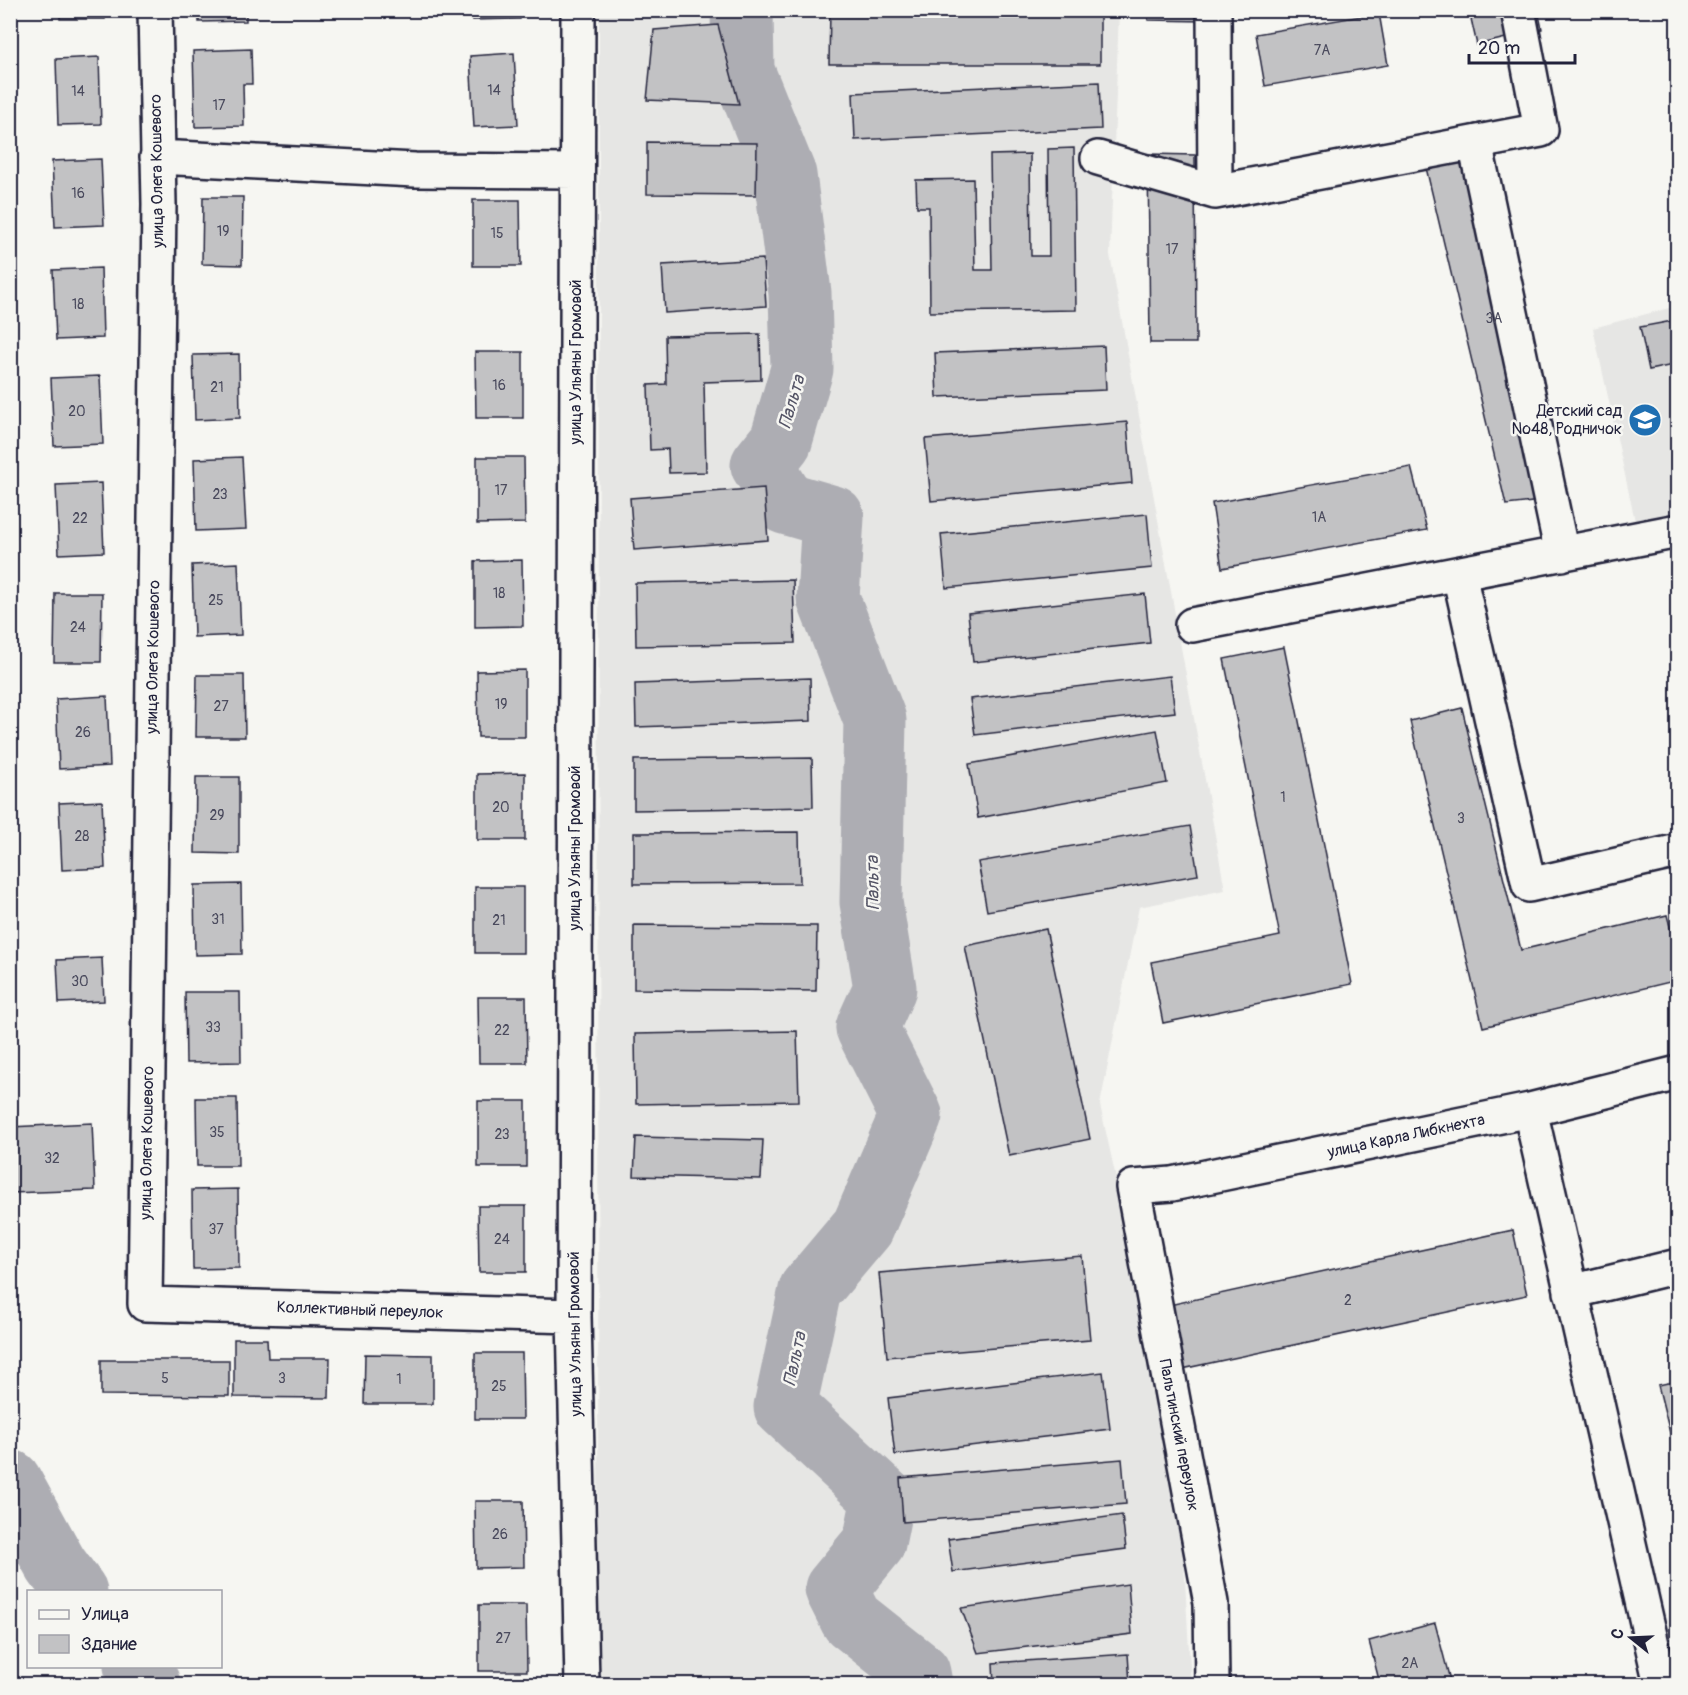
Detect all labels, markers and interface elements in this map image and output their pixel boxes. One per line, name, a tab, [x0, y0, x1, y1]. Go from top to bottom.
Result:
scale bar	[1469, 27, 1576, 65]
text: 20 m	[1478, 37, 1520, 60]
house number: 7А	[1314, 42, 1330, 59]
house number: 14	[487, 82, 501, 99]
house number: 14	[71, 83, 85, 100]
street label: улица Олега Кошевого	[146, 94, 168, 249]
house number: 17	[213, 97, 226, 114]
house number: 16	[71, 185, 85, 202]
house number: 19	[217, 223, 229, 240]
house number: 15	[490, 225, 504, 242]
house number: 17	[1166, 241, 1179, 258]
street label: улица Ульяны Громовой	[566, 279, 586, 446]
house number: 18	[72, 296, 84, 313]
house number: 3А	[1486, 310, 1502, 327]
water label: Пальта	[773, 371, 811, 431]
house number: 16	[492, 377, 506, 394]
house number: 21	[210, 379, 224, 396]
place label: Детский сад №48, Родничок	[1512, 401, 1622, 439]
school or university icon: Детский сад №48, Родничок	[1627, 402, 1663, 438]
house number: 20	[68, 403, 86, 420]
house number: 17	[495, 482, 508, 499]
house number: 23	[212, 486, 228, 503]
house number: 1А	[1312, 509, 1326, 526]
house number: 22	[72, 510, 88, 527]
street label: улица Олега Кошевого	[142, 580, 164, 735]
house number: 18	[493, 585, 505, 602]
house number: 25	[208, 592, 224, 609]
house number: 24	[70, 619, 86, 636]
house number: 19	[495, 696, 507, 713]
house number: 27	[213, 698, 229, 715]
house number: 26	[75, 724, 91, 741]
street label: улица Ульяны Громовой	[565, 765, 585, 932]
house number: 1	[1280, 789, 1286, 806]
house number: 20	[492, 799, 510, 816]
house number: 29	[209, 807, 225, 824]
house number: 3	[1457, 810, 1465, 827]
house number: 28	[75, 828, 89, 845]
water label: Пальта	[861, 854, 885, 910]
house number: 31	[211, 911, 225, 928]
house number: 21	[492, 912, 506, 929]
house number: 30	[71, 973, 89, 990]
house number: 33	[205, 1019, 221, 1036]
house number: 22	[494, 1022, 510, 1039]
street label: улица Олега Кошевого	[136, 1066, 158, 1221]
street label: улица Карла Либкнехта	[1325, 1110, 1486, 1163]
house number: 35	[209, 1124, 225, 1141]
house number: 23	[494, 1126, 510, 1143]
house number: 32	[44, 1150, 60, 1167]
house number: 37	[208, 1221, 224, 1238]
house number: 24	[494, 1231, 510, 1248]
street label: улица Ульяны Громовой	[564, 1251, 586, 1418]
house number: 2	[1344, 1292, 1352, 1309]
street label: Коллективный переулок	[276, 1297, 444, 1323]
water label: Пальта	[778, 1328, 812, 1388]
street label: Пальтинский переулок	[1154, 1357, 1204, 1513]
house number: 5	[161, 1370, 169, 1387]
house number: 3	[278, 1370, 286, 1387]
house number: 1	[396, 1371, 402, 1388]
house number: 25	[491, 1378, 507, 1395]
house number: 26	[492, 1526, 508, 1543]
legend	[27, 1590, 222, 1668]
text: Улица	[81, 1603, 129, 1626]
north arrow	[1601, 1608, 1661, 1668]
text: С	[1607, 1626, 1629, 1641]
house number: 27	[495, 1630, 511, 1647]
text: Здание	[81, 1633, 137, 1656]
house number: 2А	[1402, 1655, 1418, 1672]

